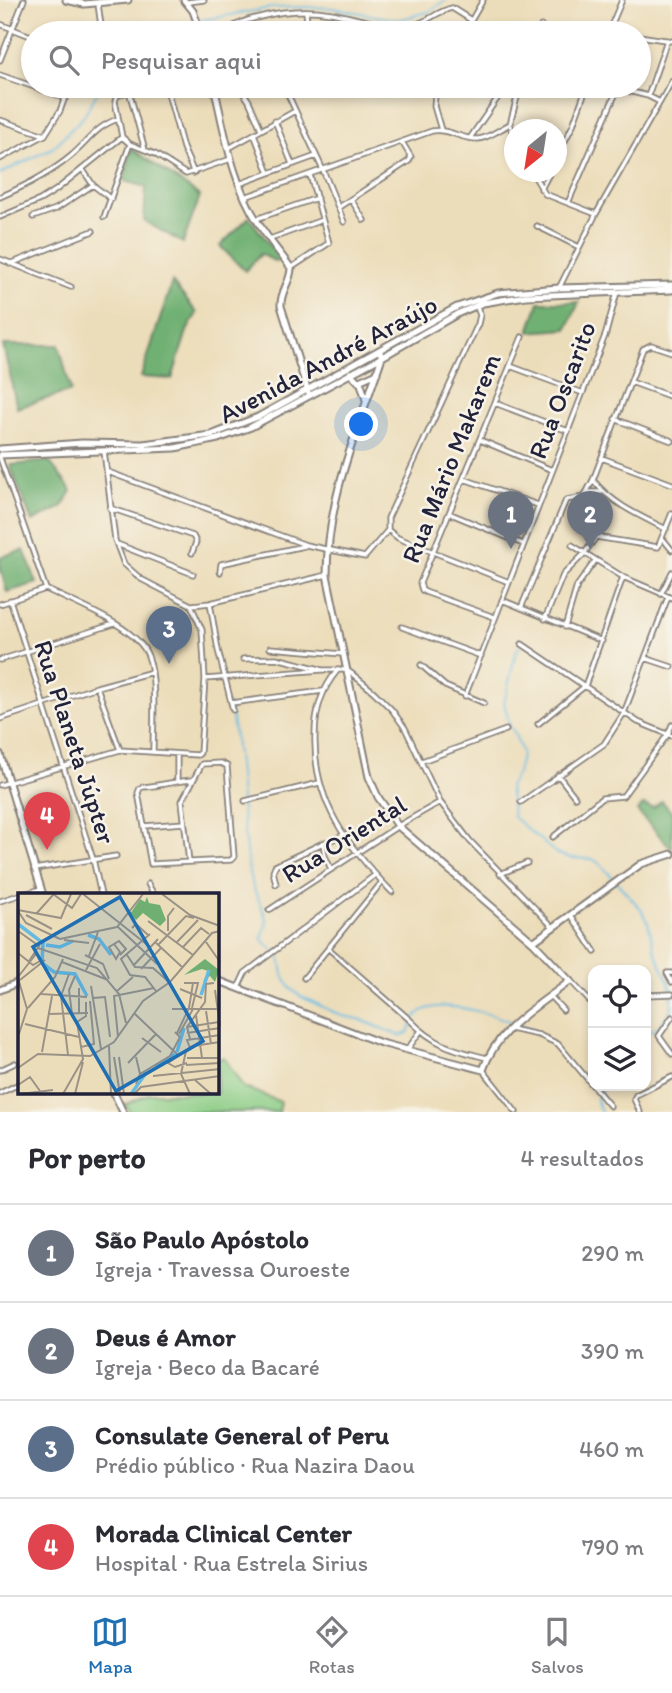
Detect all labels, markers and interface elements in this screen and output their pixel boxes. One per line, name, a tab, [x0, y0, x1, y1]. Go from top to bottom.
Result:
search box	[21, 21, 651, 98]
icon: search	[45, 41, 83, 79]
text: Pesquisar aqui	[101, 44, 262, 76]
north arrow	[504, 119, 567, 182]
street label: Avenida André Araújo	[213, 288, 443, 430]
street label: Rua Oscarito	[521, 317, 603, 463]
street label: Rua Mário Makarem	[394, 348, 508, 568]
your location	[344, 407, 378, 441]
pin: 1	[488, 491, 534, 549]
pin: 2	[567, 491, 613, 549]
pin: 3	[146, 606, 192, 664]
street label: Rua Planeta Júpter	[27, 636, 123, 849]
street label: Rua Oriental	[276, 788, 412, 890]
pin: 4	[24, 792, 70, 850]
inset map	[18, 893, 219, 1094]
map controls	[588, 965, 651, 1091]
button: locate	[588, 965, 651, 1028]
button: layers	[588, 1028, 651, 1091]
text: Por perto	[28, 1139, 146, 1176]
text: 4 resultados	[521, 1144, 644, 1172]
text: São Paulo Apóstolo	[95, 1223, 309, 1255]
text: 1	[46, 1239, 56, 1267]
text: 290 m	[581, 1239, 644, 1267]
text: Igreja · Travessa Ouroeste	[95, 1255, 350, 1283]
text: Deus é Amor	[95, 1321, 236, 1353]
text: 2	[45, 1337, 57, 1365]
text: 390 m	[581, 1337, 644, 1365]
text: Igreja · Beco da Bacaré	[95, 1353, 320, 1381]
text: Consulate General of Peru	[95, 1419, 389, 1451]
text: 3	[45, 1435, 57, 1463]
text: 460 m	[579, 1435, 644, 1463]
text: Prédio público · Rua Nazira Daou	[95, 1451, 415, 1479]
text: Morada Clinical Center	[95, 1517, 352, 1549]
text: 4	[44, 1533, 58, 1561]
text: 790 m	[582, 1533, 644, 1561]
text: Hospital · Rua Estrela Sirius	[95, 1549, 368, 1577]
tab: Mapa	[88, 1613, 132, 1678]
tab: Rotas	[309, 1613, 355, 1678]
tab: Salvos	[531, 1613, 584, 1678]

